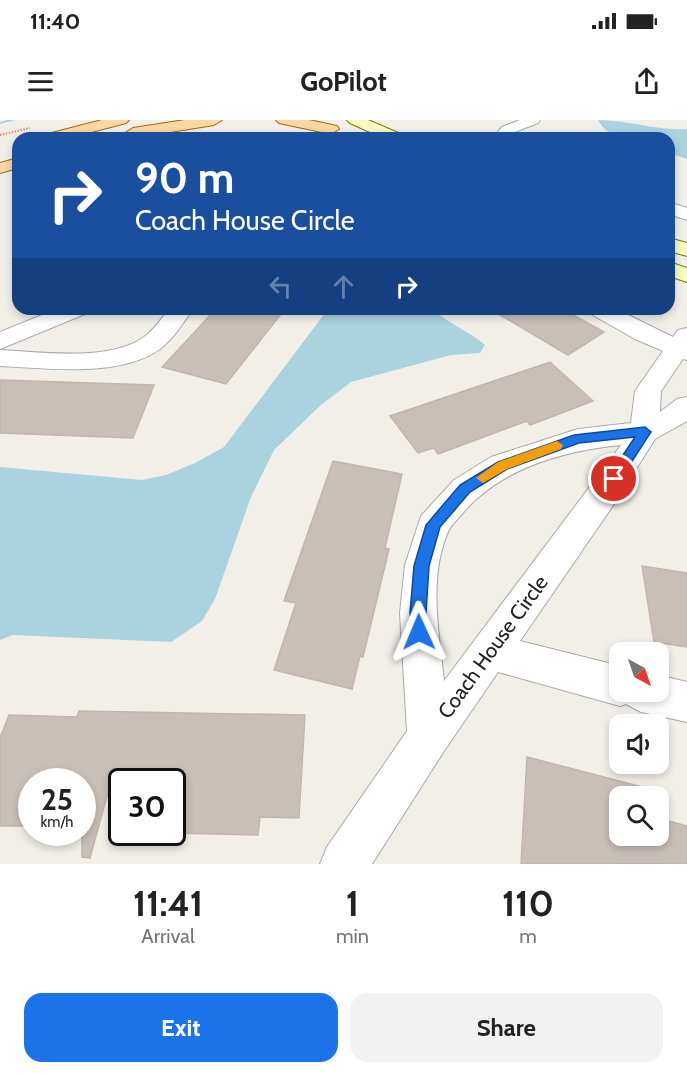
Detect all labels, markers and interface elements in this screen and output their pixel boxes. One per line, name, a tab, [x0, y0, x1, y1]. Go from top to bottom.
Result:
text: 11:40	[30, 8, 80, 35]
icon: menu	[24, 65, 57, 98]
text: GoPilot	[300, 65, 387, 98]
icon: share	[630, 65, 663, 98]
text: 90 m	[135, 152, 234, 204]
icon: right	[36, 156, 114, 234]
text: Coach House Circle	[135, 204, 354, 237]
icon: left	[264, 270, 297, 303]
icon: ahead	[327, 270, 360, 303]
icon: right	[390, 270, 423, 303]
pin	[588, 453, 639, 504]
icon: arrive	[597, 462, 630, 495]
street label: Coach House Circle	[432, 570, 553, 723]
position arrow	[387, 600, 451, 664]
north arrow	[609, 642, 669, 702]
map controls	[609, 642, 669, 846]
button: sound	[609, 714, 669, 774]
speed limit sign: 30	[108, 768, 186, 846]
text: 25	[41, 781, 73, 818]
button: search	[609, 786, 669, 846]
text: km/h	[41, 813, 73, 831]
text: 11:41	[133, 881, 203, 925]
text: 1	[346, 881, 359, 925]
text: 110	[502, 881, 554, 925]
text: Arrival	[141, 924, 195, 948]
text: min	[336, 924, 369, 948]
text: m	[519, 924, 537, 948]
button: Exit	[24, 993, 338, 1062]
button: Share	[350, 993, 663, 1062]

